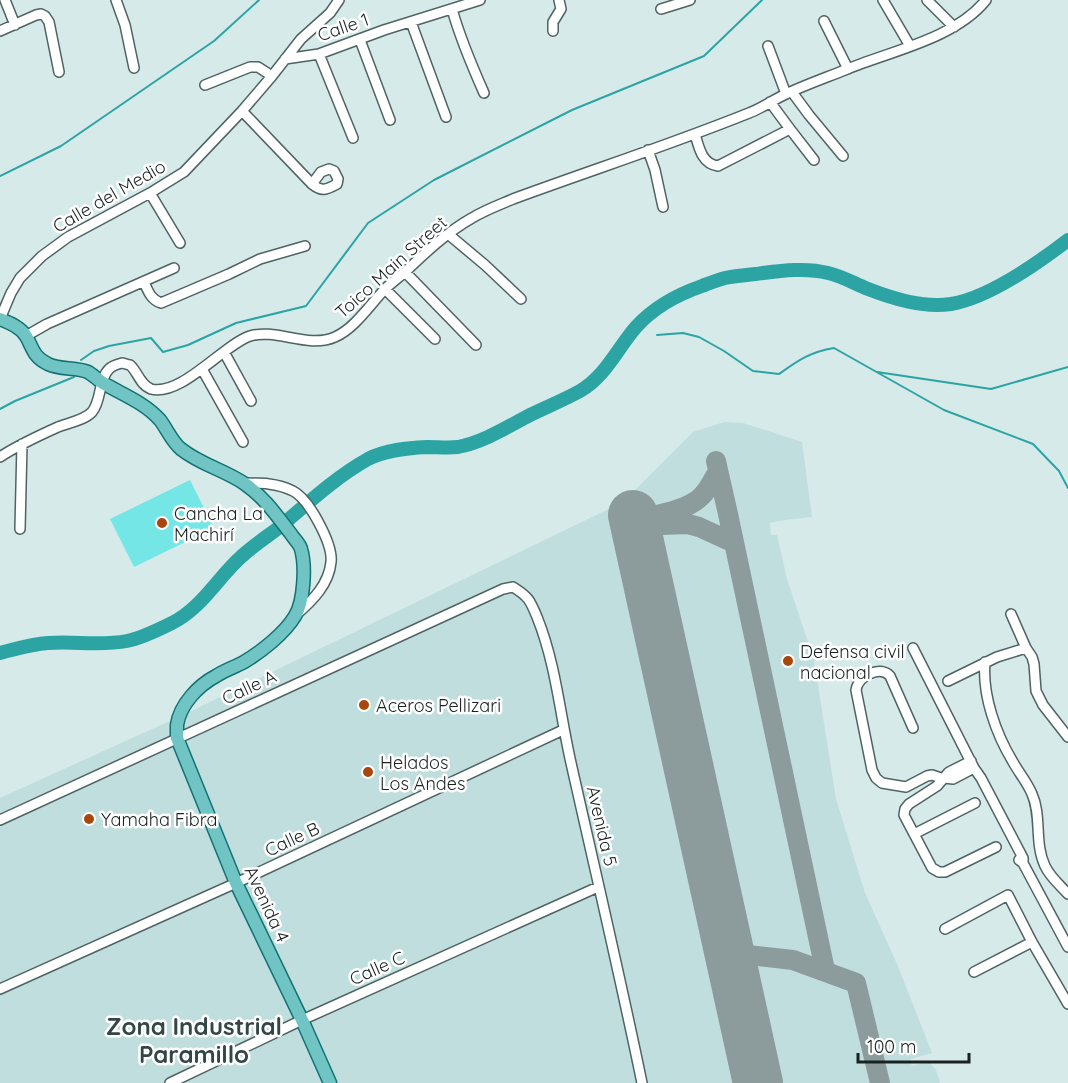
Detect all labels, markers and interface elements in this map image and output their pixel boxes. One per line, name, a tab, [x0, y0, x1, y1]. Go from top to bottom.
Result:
street label: Calle 1	[314, 8, 372, 46]
street label: Calle del Medio	[48, 154, 170, 238]
street label: Toico Main Street	[330, 211, 452, 323]
place label: Cancha La Machirí	[174, 502, 263, 546]
marker: Cancha La Machirí	[155, 516, 169, 530]
place label: Defensa civil nacional	[800, 640, 905, 684]
marker: Defensa civil nacional	[781, 654, 795, 668]
street label: Calle A	[218, 664, 280, 710]
place label: Aceros Pellizari	[376, 694, 501, 717]
marker: Aceros Pellizari	[357, 698, 371, 712]
place label: Helados Los Andes	[380, 751, 465, 795]
marker: Helados Los Andes	[361, 765, 375, 779]
street label: Avenida 5	[582, 784, 622, 868]
place label: Yamaha Fibra	[101, 808, 217, 831]
marker: Yamaha Fibra	[82, 812, 96, 826]
street label: Calle B	[261, 816, 323, 862]
street label: Avenida 4	[239, 862, 295, 946]
street label: Calle C	[346, 946, 408, 990]
district label: Zona Industrial Paramillo	[106, 1011, 282, 1069]
scale bar	[858, 1026, 969, 1064]
text: 100 m	[867, 1035, 916, 1058]

